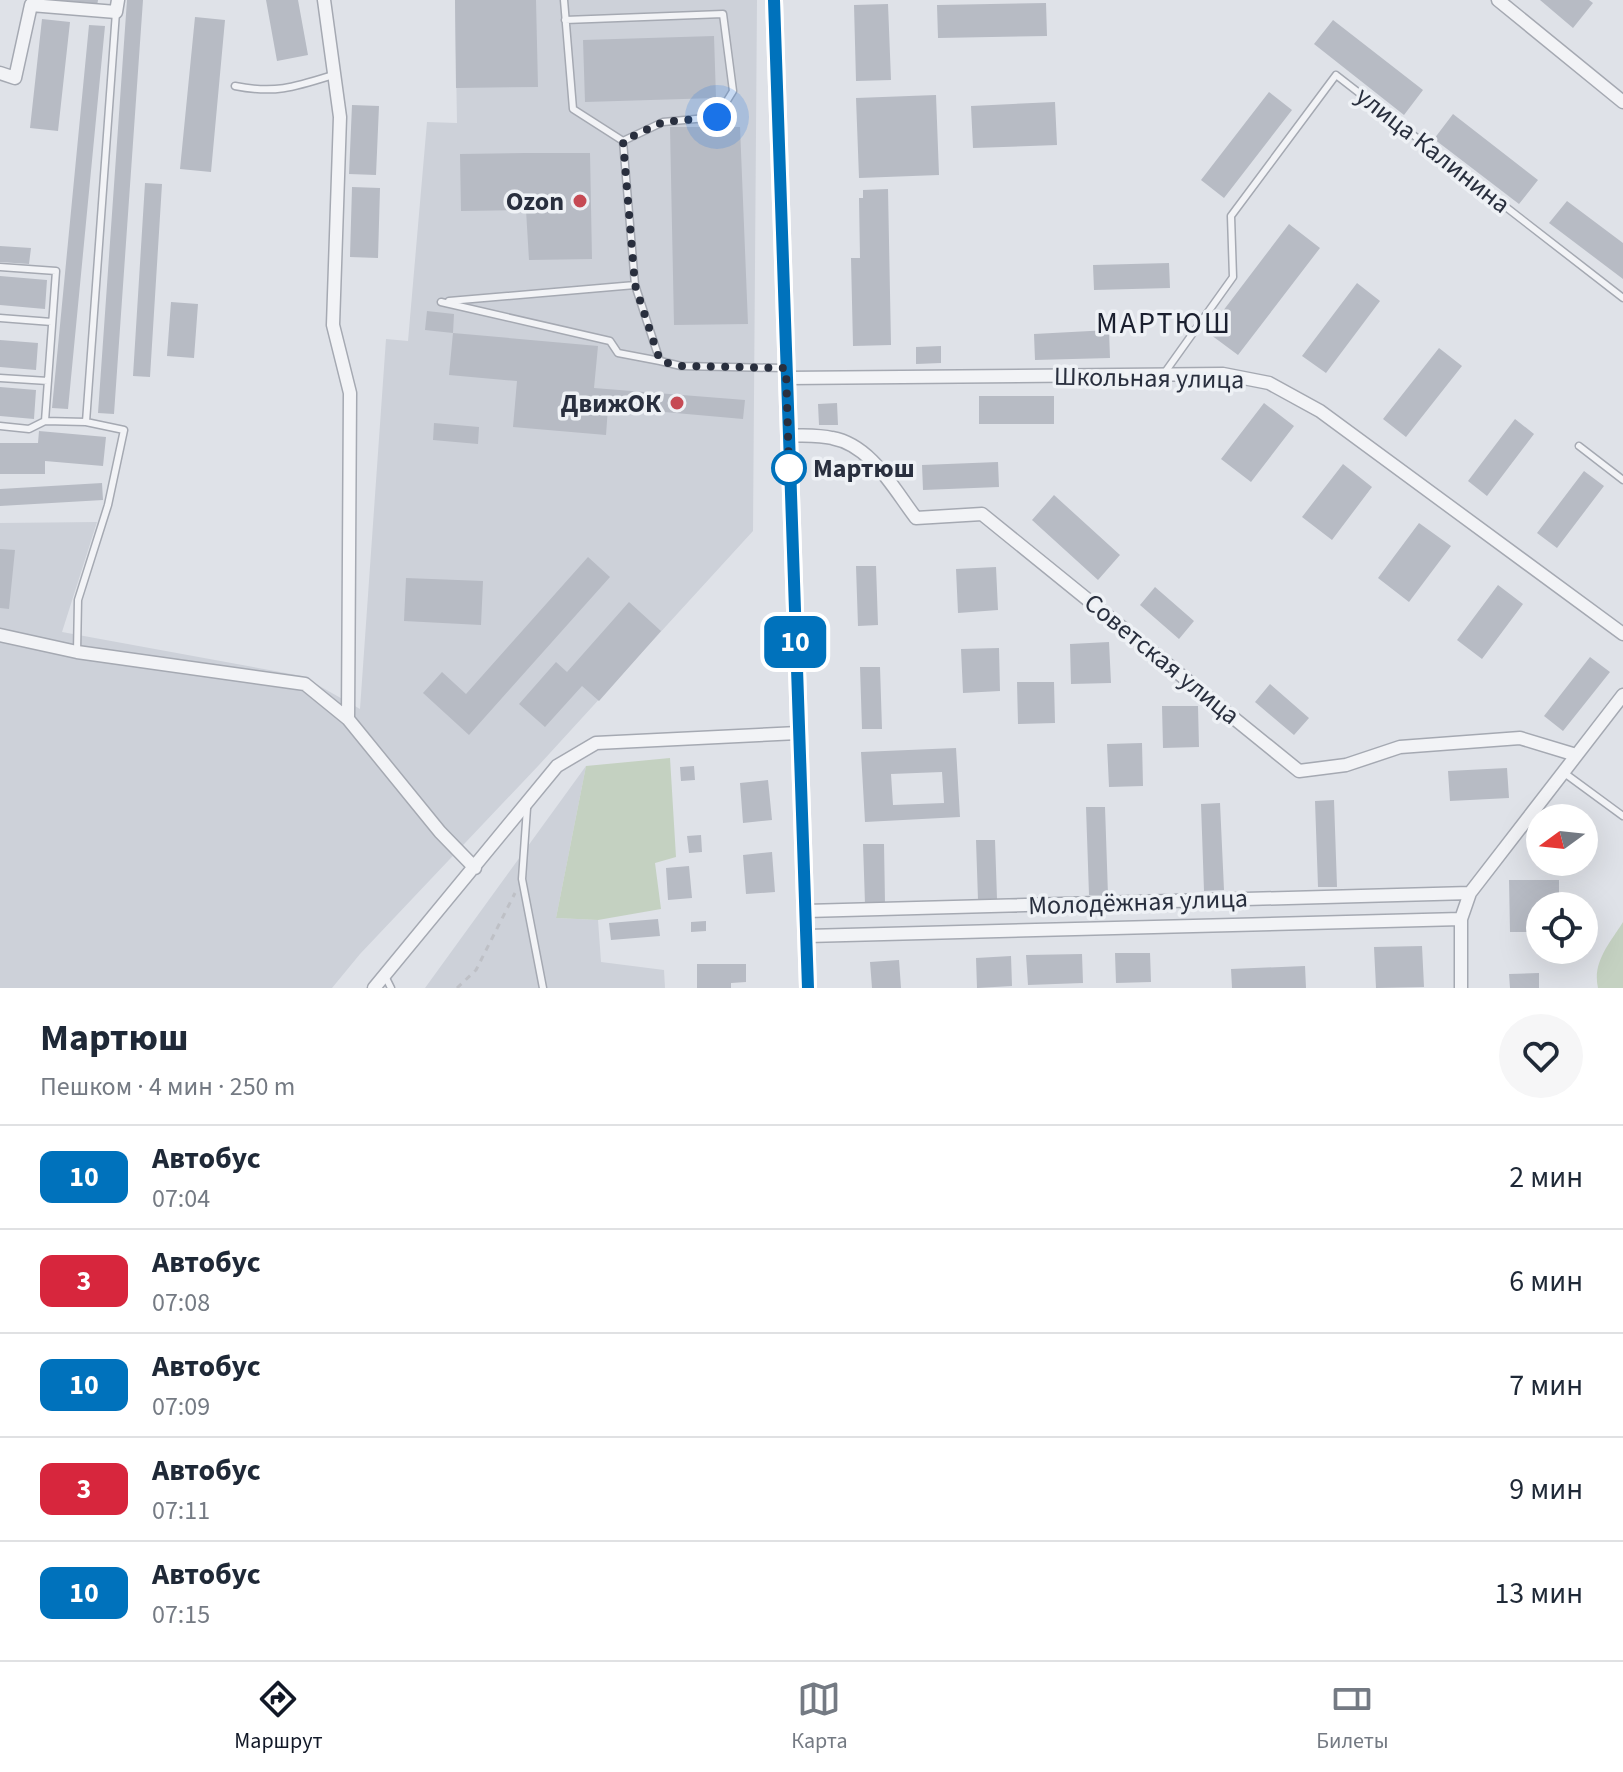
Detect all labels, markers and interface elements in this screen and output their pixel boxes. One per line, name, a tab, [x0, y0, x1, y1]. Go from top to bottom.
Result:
street label: улица Калинина	[1348, 78, 1518, 222]
your location	[697, 97, 737, 137]
place label: Ozon	[506, 183, 564, 220]
marker: Ozon	[571, 192, 589, 210]
district label: МАРТЮШ	[1096, 302, 1232, 345]
street label: Школьная улица	[1054, 358, 1244, 398]
place label: ДвижОК	[561, 385, 662, 422]
marker: ДвижОК	[668, 394, 686, 412]
place label: Мартюш	[813, 450, 915, 487]
marker: Мартюш	[772, 451, 806, 485]
street label: Советская улица	[1076, 585, 1248, 733]
line badge: 10	[759, 616, 831, 668]
text: 10	[780, 622, 810, 662]
north arrow	[1526, 804, 1598, 876]
map controls	[1526, 804, 1598, 964]
street label: Молодёжная улица	[1027, 880, 1249, 924]
button: locate	[1526, 892, 1598, 964]
text: Мартюш	[40, 1011, 188, 1065]
button: heart	[1499, 1014, 1583, 1098]
text: Пешком · 4 мин · 250 m	[40, 1068, 295, 1105]
text: Автобус	[152, 1137, 261, 1180]
text: 2 мин	[1509, 1156, 1583, 1199]
text: 10	[69, 1157, 99, 1197]
text: 07:04	[152, 1180, 210, 1217]
text: Автобус	[152, 1241, 261, 1284]
text: 6 мин	[1509, 1260, 1583, 1303]
text: 3	[77, 1261, 91, 1301]
text: 07:08	[152, 1284, 210, 1321]
text: Автобус	[152, 1345, 261, 1388]
text: 7 мин	[1509, 1364, 1583, 1407]
text: 10	[69, 1365, 99, 1405]
text: 07:09	[152, 1388, 210, 1425]
text: Автобус	[152, 1449, 261, 1492]
text: 9 мин	[1509, 1468, 1583, 1511]
text: 3	[77, 1469, 91, 1509]
text: 07:11	[152, 1492, 210, 1529]
text: Автобус	[152, 1553, 261, 1596]
text: 13 мин	[1494, 1572, 1583, 1615]
text: 10	[69, 1573, 99, 1613]
text: 07:15	[152, 1596, 210, 1633]
tab: Маршрут	[234, 1677, 323, 1757]
tab: Карта	[791, 1677, 848, 1757]
tab: Билеты	[1316, 1677, 1389, 1757]

